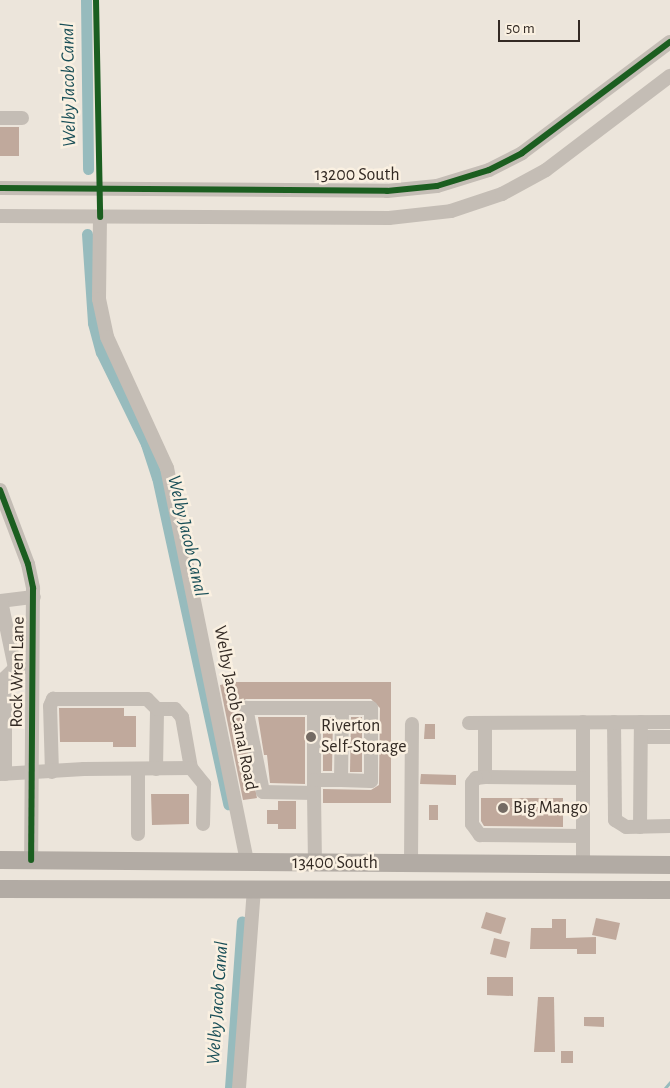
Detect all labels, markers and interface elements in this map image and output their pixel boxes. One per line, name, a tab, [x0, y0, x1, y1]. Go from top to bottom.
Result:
scale bar	[500, 10, 582, 42]
text: 50 m	[506, 21, 535, 36]
water label: Welby Jacob Canal	[57, 23, 81, 147]
street label: 13200 South	[314, 164, 400, 186]
water label: Welby Jacob Canal	[162, 473, 212, 599]
street label: Rock Wren Lane	[6, 616, 30, 728]
street label: Welby Jacob Canal Road	[208, 624, 262, 792]
place label: Riverton Self-Storage	[321, 716, 407, 759]
marker: Riverton Self-Storage	[305, 731, 317, 743]
place label: Big Mango	[513, 797, 588, 819]
marker: Big Mango	[497, 802, 509, 814]
street label: 13400 South	[292, 852, 378, 874]
water label: Welby Jacob Canal	[202, 940, 234, 1066]

